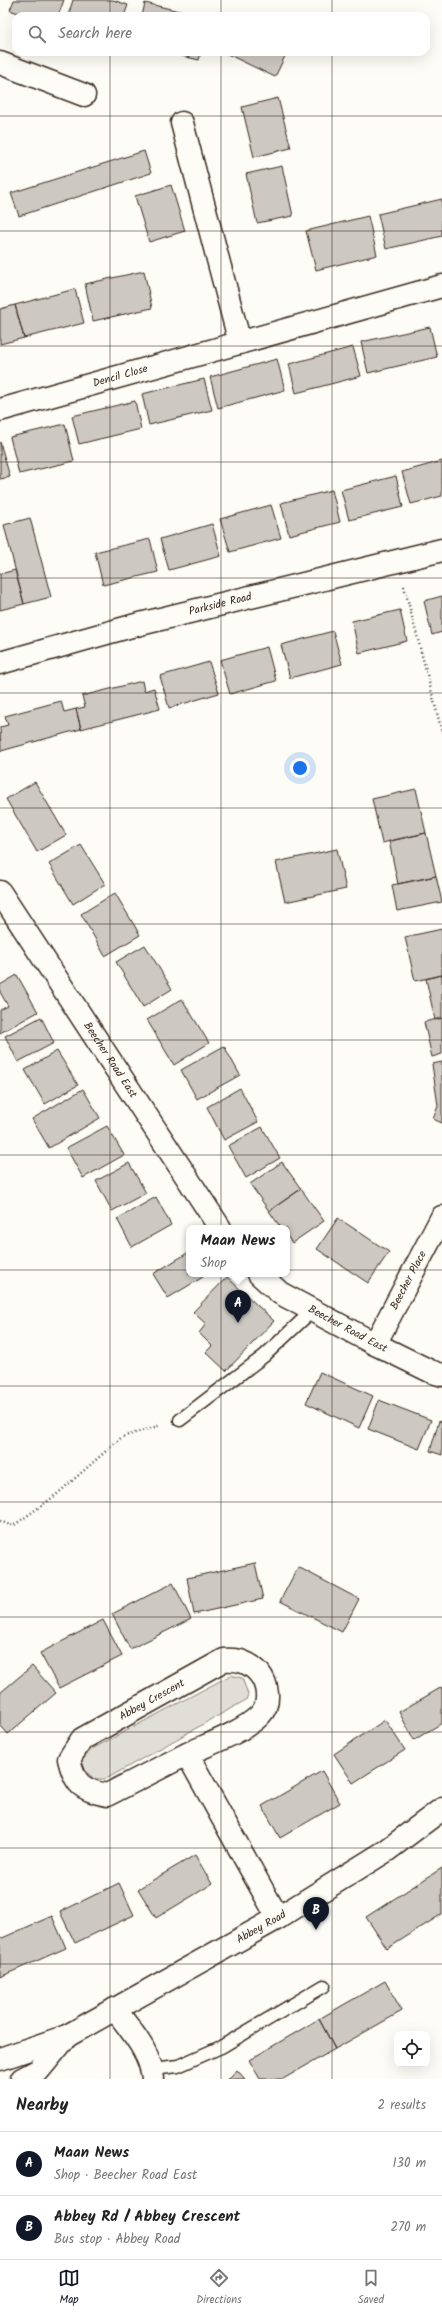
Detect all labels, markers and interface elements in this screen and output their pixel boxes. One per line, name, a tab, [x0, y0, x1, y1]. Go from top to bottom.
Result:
search box	[12, 12, 430, 56]
text: Search here	[58, 22, 132, 46]
icon: search	[26, 23, 48, 45]
street label: Dencil Close	[91, 360, 150, 393]
street label: Parkside Road	[187, 588, 254, 621]
your location	[290, 758, 310, 778]
street label: Beecher Road East	[79, 1018, 142, 1102]
popup	[186, 1225, 290, 1277]
text: Maan News	[200, 1229, 276, 1253]
street label: Beecher Place	[386, 1248, 432, 1313]
text: Shop	[200, 1253, 226, 1274]
pin: A	[225, 1290, 251, 1323]
street label: Beecher Road East	[305, 1301, 391, 1358]
street label: Abbey Crescent	[116, 1674, 189, 1725]
pin: B	[303, 1897, 329, 1930]
street label: Abbey Road	[233, 1906, 290, 1949]
map controls	[394, 2031, 430, 2067]
button: locate	[394, 2031, 430, 2067]
text: Nearby	[16, 2092, 68, 2119]
text: 2 results	[378, 2095, 426, 2116]
text: Maan News	[54, 2141, 129, 2165]
text: A	[25, 2153, 33, 2174]
text: 130 m	[392, 2153, 426, 2174]
text: Shop · Beecher Road East	[54, 2165, 197, 2186]
text: Abbey Rd / Abbey Crescent	[54, 2205, 240, 2229]
text: B	[25, 2217, 33, 2238]
text: 270 m	[390, 2217, 426, 2238]
text: Bus stop · Abbey Road	[54, 2229, 180, 2250]
tab: Map	[58, 2267, 80, 2309]
tab: Directions	[196, 2267, 242, 2309]
tab: Saved	[358, 2267, 384, 2309]

